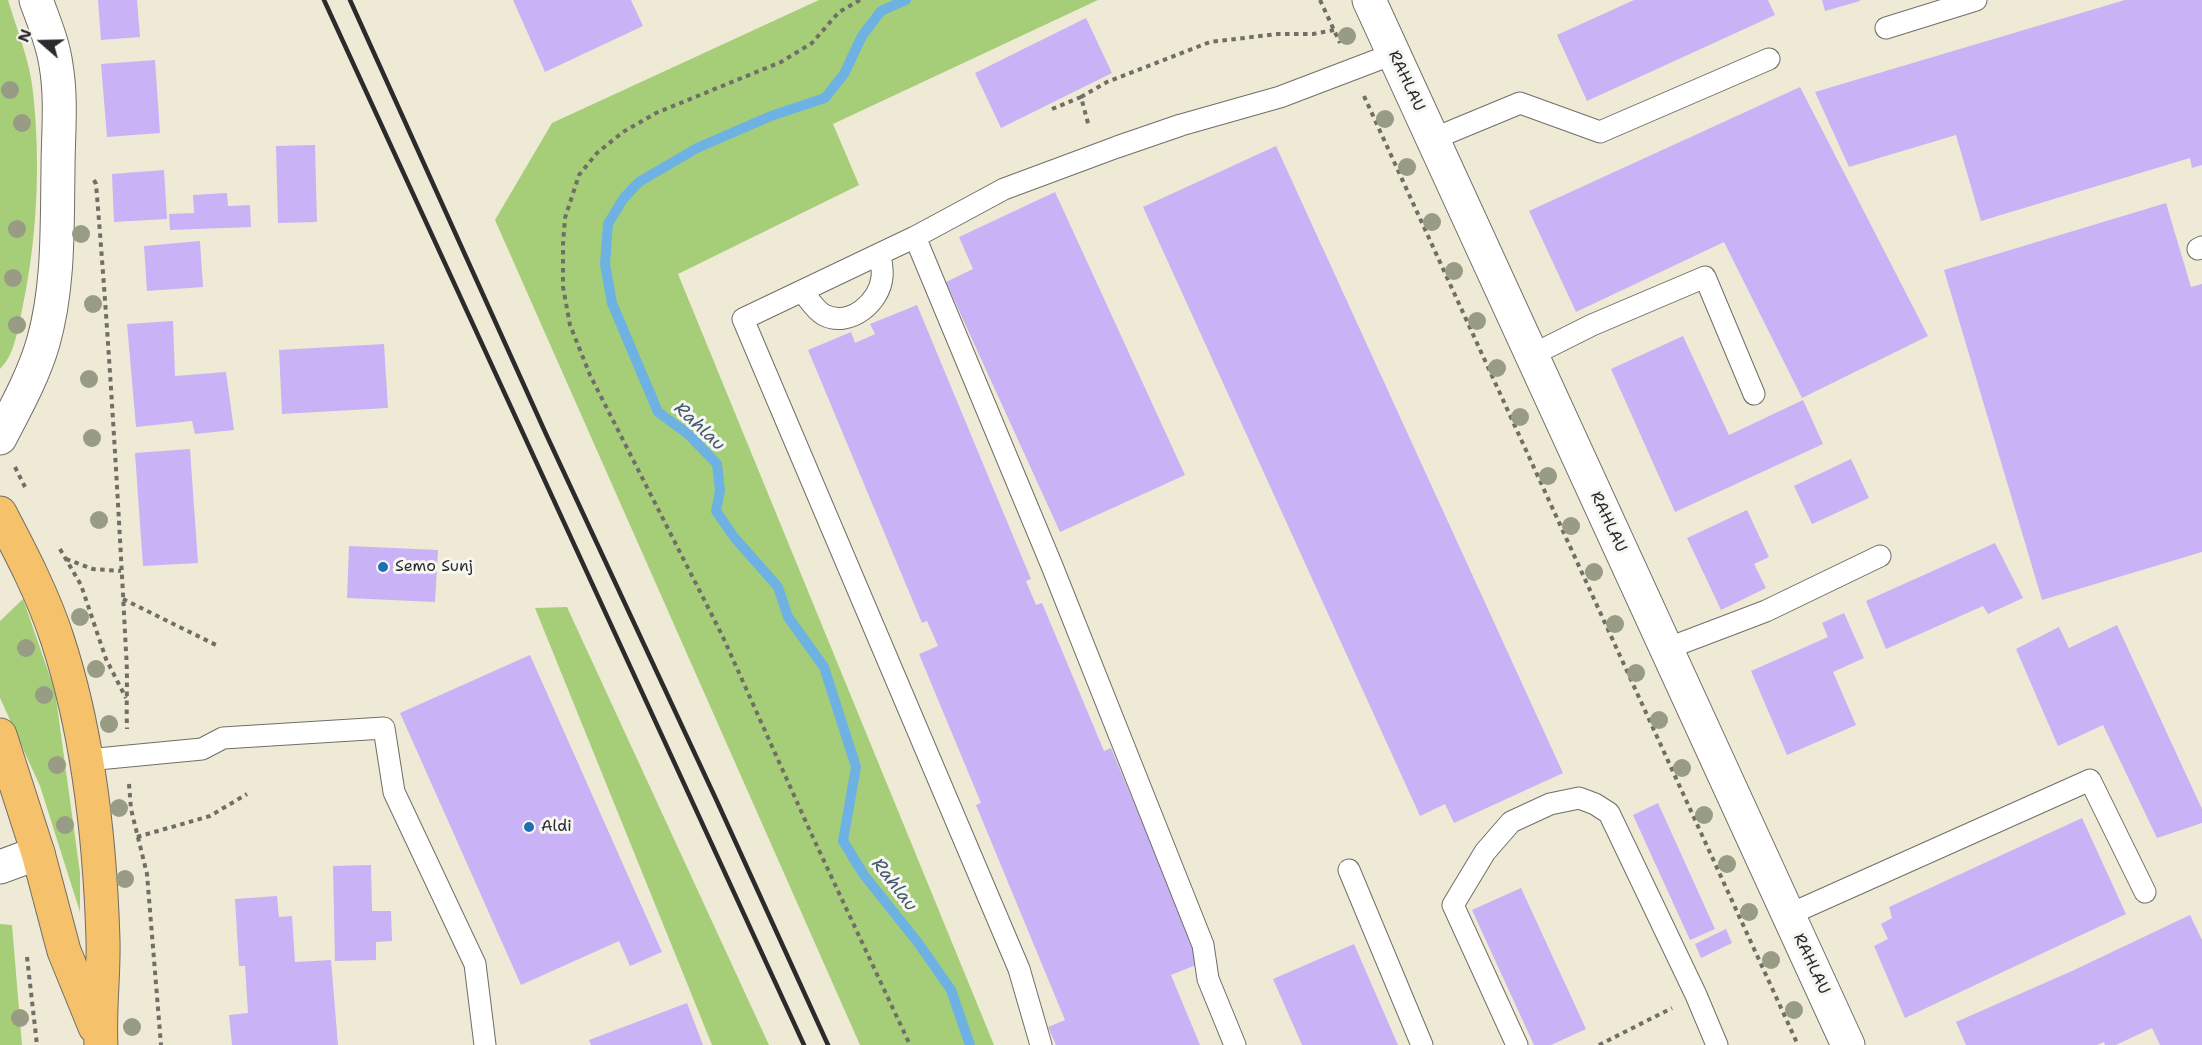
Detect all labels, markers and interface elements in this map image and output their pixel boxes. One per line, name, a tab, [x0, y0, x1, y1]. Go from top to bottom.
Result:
north arrow	[12, 12, 72, 72]
text: N	[13, 26, 37, 45]
street label: RAHLAU	[1384, 48, 1428, 114]
water label: Rahlau	[669, 398, 729, 456]
street label: RAHLAU	[1586, 489, 1630, 555]
place label: Semo Sunj	[395, 557, 473, 577]
marker: Semo Sunj	[376, 560, 390, 574]
place label: Aldi	[541, 817, 572, 837]
marker: Aldi	[522, 820, 536, 834]
water label: Rahlau	[867, 854, 921, 916]
street label: RAHLAU	[1789, 931, 1833, 997]

